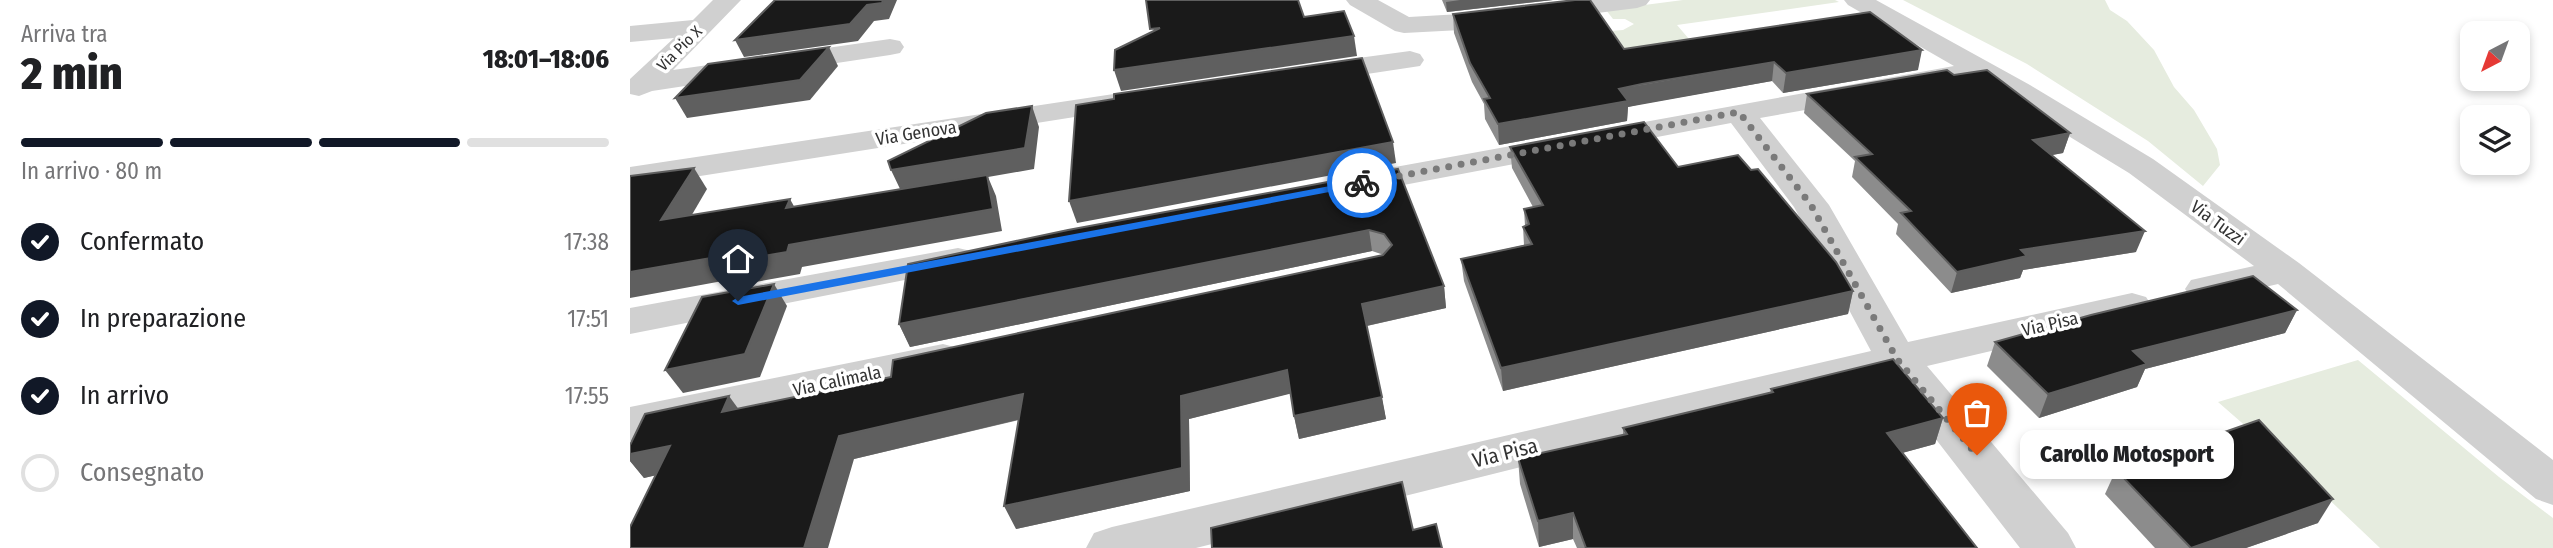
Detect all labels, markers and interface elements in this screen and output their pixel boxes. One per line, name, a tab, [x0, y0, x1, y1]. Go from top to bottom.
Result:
text: Arriva tra	[21, 20, 108, 48]
north arrow	[2460, 21, 2530, 91]
map controls	[2460, 21, 2530, 175]
street label: Via Pio X	[653, 22, 706, 75]
text: 18:01–18:06	[483, 44, 609, 75]
text: 2 min	[21, 46, 123, 101]
button: layers	[2460, 105, 2530, 175]
street label: Via Genova	[874, 116, 958, 150]
courier	[1327, 148, 1397, 218]
text: In arrivo · 80 m	[21, 157, 162, 185]
icon: bike	[1343, 164, 1381, 202]
street label: Via Tuzzi	[2186, 196, 2250, 250]
icon: check	[21, 223, 59, 261]
text: Confermato	[80, 226, 204, 257]
text: 17:38	[564, 228, 609, 256]
pin	[708, 229, 768, 301]
icon: home	[719, 240, 757, 278]
icon: check	[21, 300, 59, 338]
text: In preparazione	[80, 303, 246, 334]
text: 17:51	[567, 305, 609, 333]
street label: Via Pisa	[2020, 307, 2080, 341]
street label: Via Calimala	[791, 361, 883, 401]
icon: check	[21, 377, 59, 415]
text: In arrivo	[80, 380, 169, 411]
text: 17:55	[565, 382, 609, 410]
pin	[1947, 383, 2007, 455]
icon: bag	[1958, 394, 1996, 432]
callout: Carollo Motosport	[2019, 430, 2232, 480]
street label: Via Pisa	[1470, 432, 1540, 474]
text: Carollo Motosport	[2040, 440, 2214, 468]
text: Consegnato	[80, 457, 204, 488]

